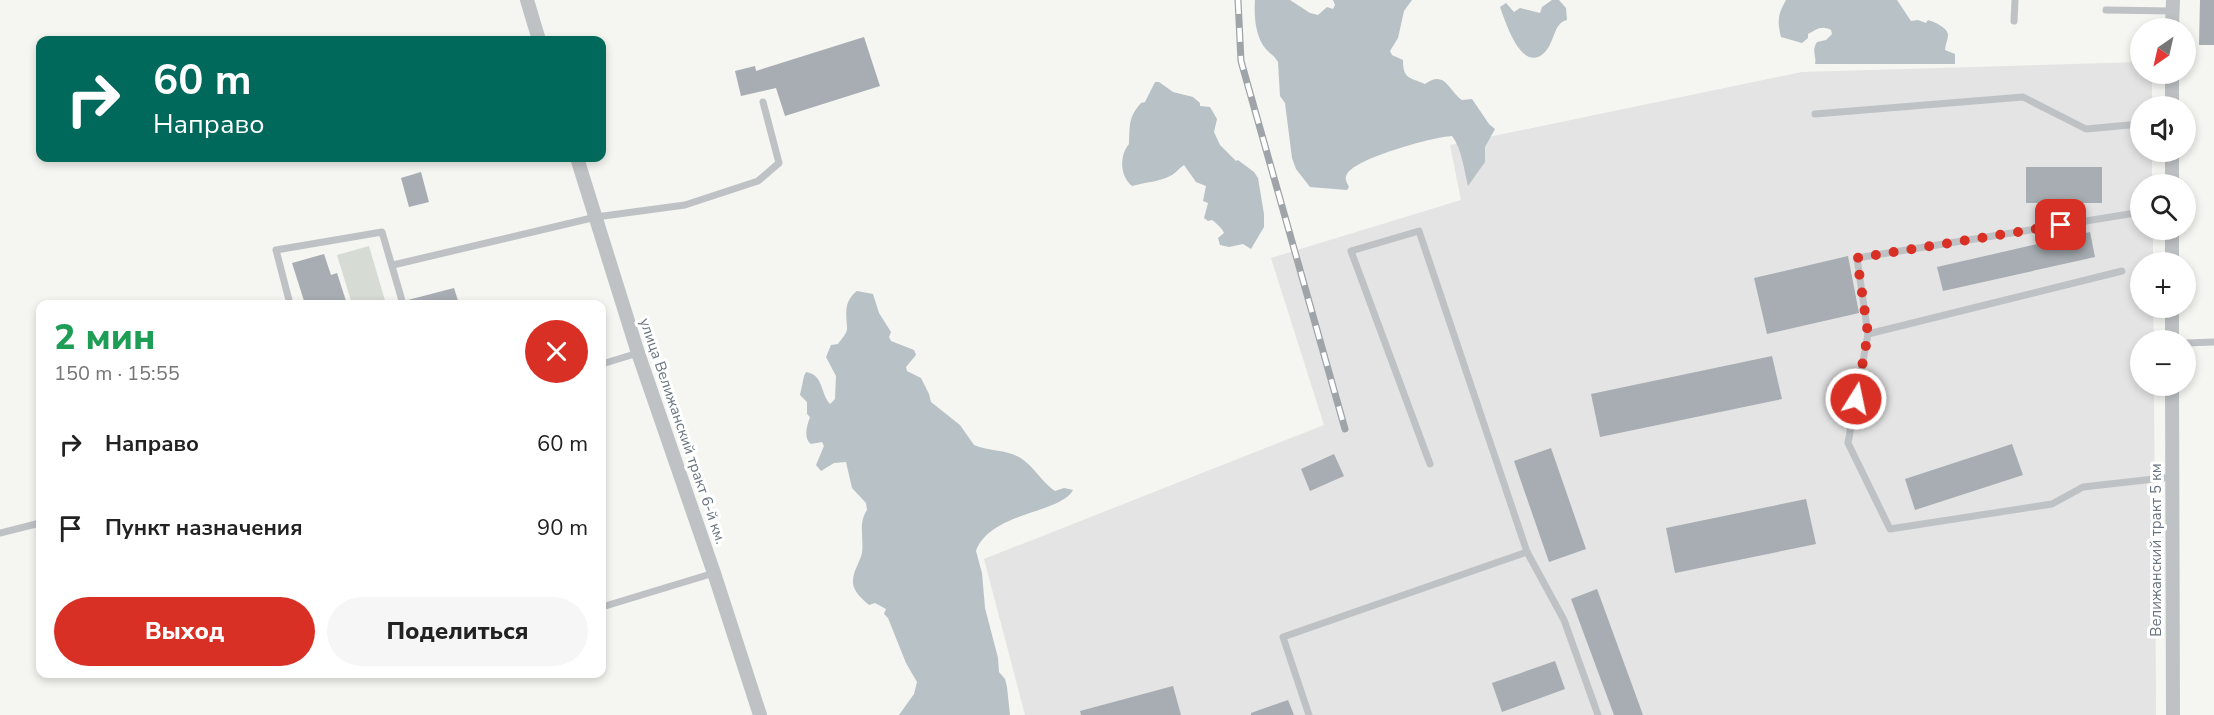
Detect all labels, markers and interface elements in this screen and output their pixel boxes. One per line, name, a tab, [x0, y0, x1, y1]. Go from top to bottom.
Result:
north arrow	[2130, 18, 2196, 84]
map controls	[2130, 18, 2196, 396]
text: 60 m	[153, 52, 252, 109]
icon: right	[54, 60, 132, 138]
button: sound	[2130, 96, 2196, 162]
text: Направо	[153, 106, 264, 143]
button: search	[2130, 174, 2196, 240]
pin	[2035, 199, 2086, 250]
icon: arrive	[2044, 208, 2077, 241]
button: +	[2130, 252, 2196, 318]
text: 2 мин	[54, 313, 155, 362]
street label: улица Велижанский тракт 6-й км.	[635, 315, 731, 547]
button: close	[525, 320, 588, 383]
button: −	[2130, 330, 2196, 396]
text: 150 m · 15:55	[54, 360, 180, 387]
position arrow	[1824, 367, 1888, 431]
icon: right	[54, 428, 87, 461]
text: Направо	[105, 429, 199, 459]
text: 60 m	[537, 429, 588, 459]
street label: Велижанский тракт 5 км	[2146, 463, 2166, 637]
icon: arrive	[54, 512, 87, 545]
text: Пункт назначения	[105, 513, 303, 543]
text: 90 m	[537, 513, 588, 543]
button: Выход	[54, 597, 315, 666]
button: Поделиться	[327, 597, 588, 666]

